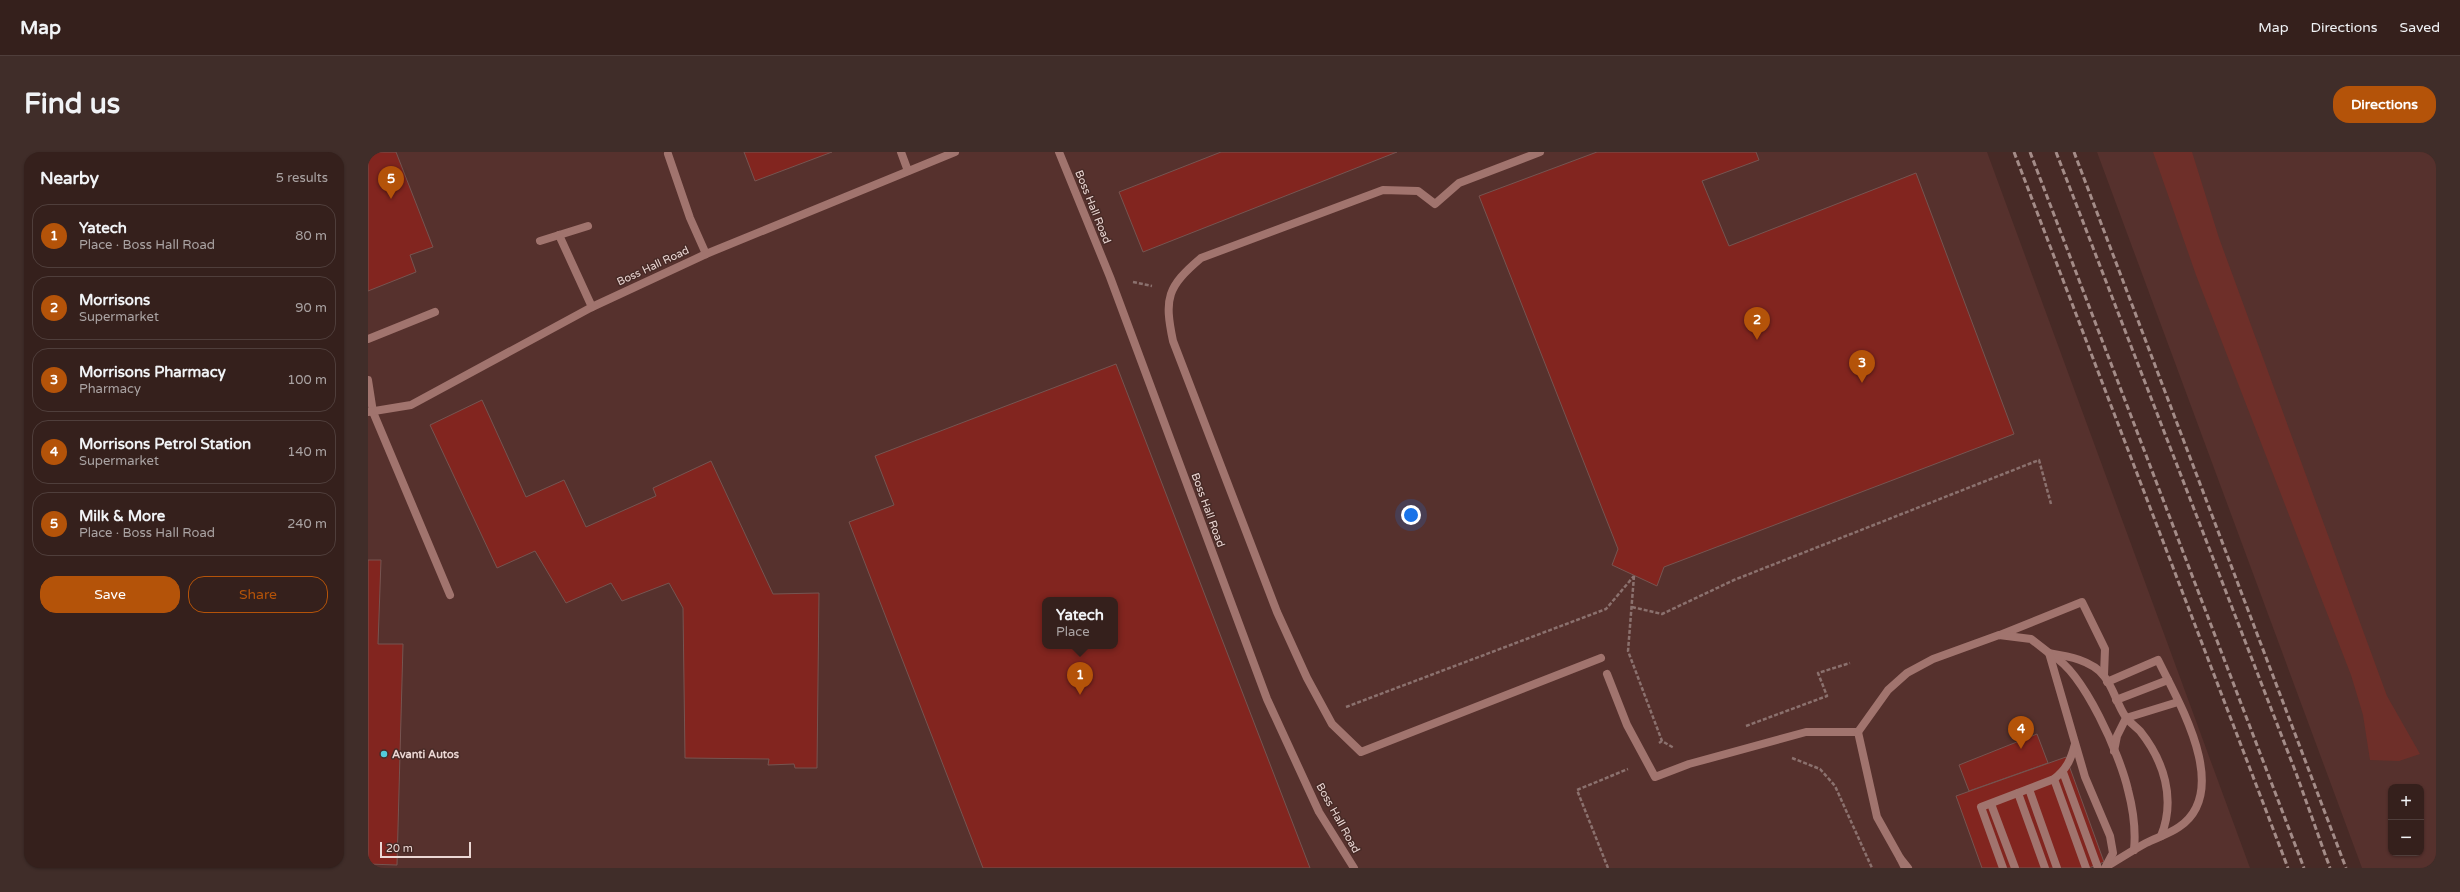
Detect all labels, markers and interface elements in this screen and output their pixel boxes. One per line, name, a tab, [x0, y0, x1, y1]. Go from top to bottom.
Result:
text: Map	[20, 17, 61, 39]
text: Map	[2258, 19, 2289, 36]
text: Directions	[2311, 19, 2378, 36]
text: Saved	[2400, 19, 2440, 36]
button: Directions	[2333, 86, 2436, 123]
text: Find us	[24, 87, 120, 121]
pin: 5	[378, 166, 404, 199]
text: Nearby	[40, 168, 99, 189]
street label: Boss Hall Road	[1072, 168, 1114, 246]
text: 5 results	[276, 170, 328, 186]
text: Yatech	[79, 219, 127, 237]
text: 1	[50, 228, 58, 244]
text: 80 m	[295, 228, 327, 244]
text: Place · Boss Hall Road	[79, 237, 215, 253]
street label: Boss Hall Road	[615, 244, 691, 288]
text: Morrisons	[79, 291, 150, 309]
text: 2	[50, 300, 58, 316]
text: 90 m	[295, 300, 327, 316]
pin: 2	[1744, 307, 1770, 340]
text: Supermarket	[79, 309, 159, 325]
pin: 3	[1849, 350, 1875, 383]
text: Morrisons Pharmacy	[79, 363, 226, 381]
text: 3	[50, 372, 58, 388]
text: 100 m	[287, 372, 327, 388]
text: Pharmacy	[79, 381, 141, 397]
text: Morrisons Petrol Station	[79, 435, 251, 453]
text: 4	[50, 444, 58, 460]
text: 140 m	[287, 444, 327, 460]
text: Supermarket	[79, 453, 159, 469]
street label: Boss Hall Road	[1189, 471, 1227, 549]
your location	[1401, 505, 1421, 525]
text: Milk & More	[79, 507, 165, 525]
text: 5	[50, 516, 58, 532]
text: 240 m	[287, 516, 327, 532]
text: Place · Boss Hall Road	[79, 525, 215, 541]
button: Save	[40, 576, 180, 613]
button: Share	[188, 576, 328, 613]
popup	[1042, 597, 1118, 649]
text: Yatech	[1056, 606, 1104, 624]
text: Place	[1056, 624, 1090, 640]
pin: 1	[1067, 662, 1093, 695]
pin: 4	[2008, 716, 2034, 749]
place label: Avanti Autos	[392, 748, 460, 761]
marker: Avanti Autos	[379, 749, 389, 759]
street label: Boss Hall Road	[1313, 781, 1363, 855]
map controls	[2388, 784, 2424, 856]
button: +	[2388, 784, 2424, 820]
button: −	[2388, 820, 2424, 856]
scale bar	[380, 840, 471, 859]
text: 20 m	[386, 842, 413, 855]

